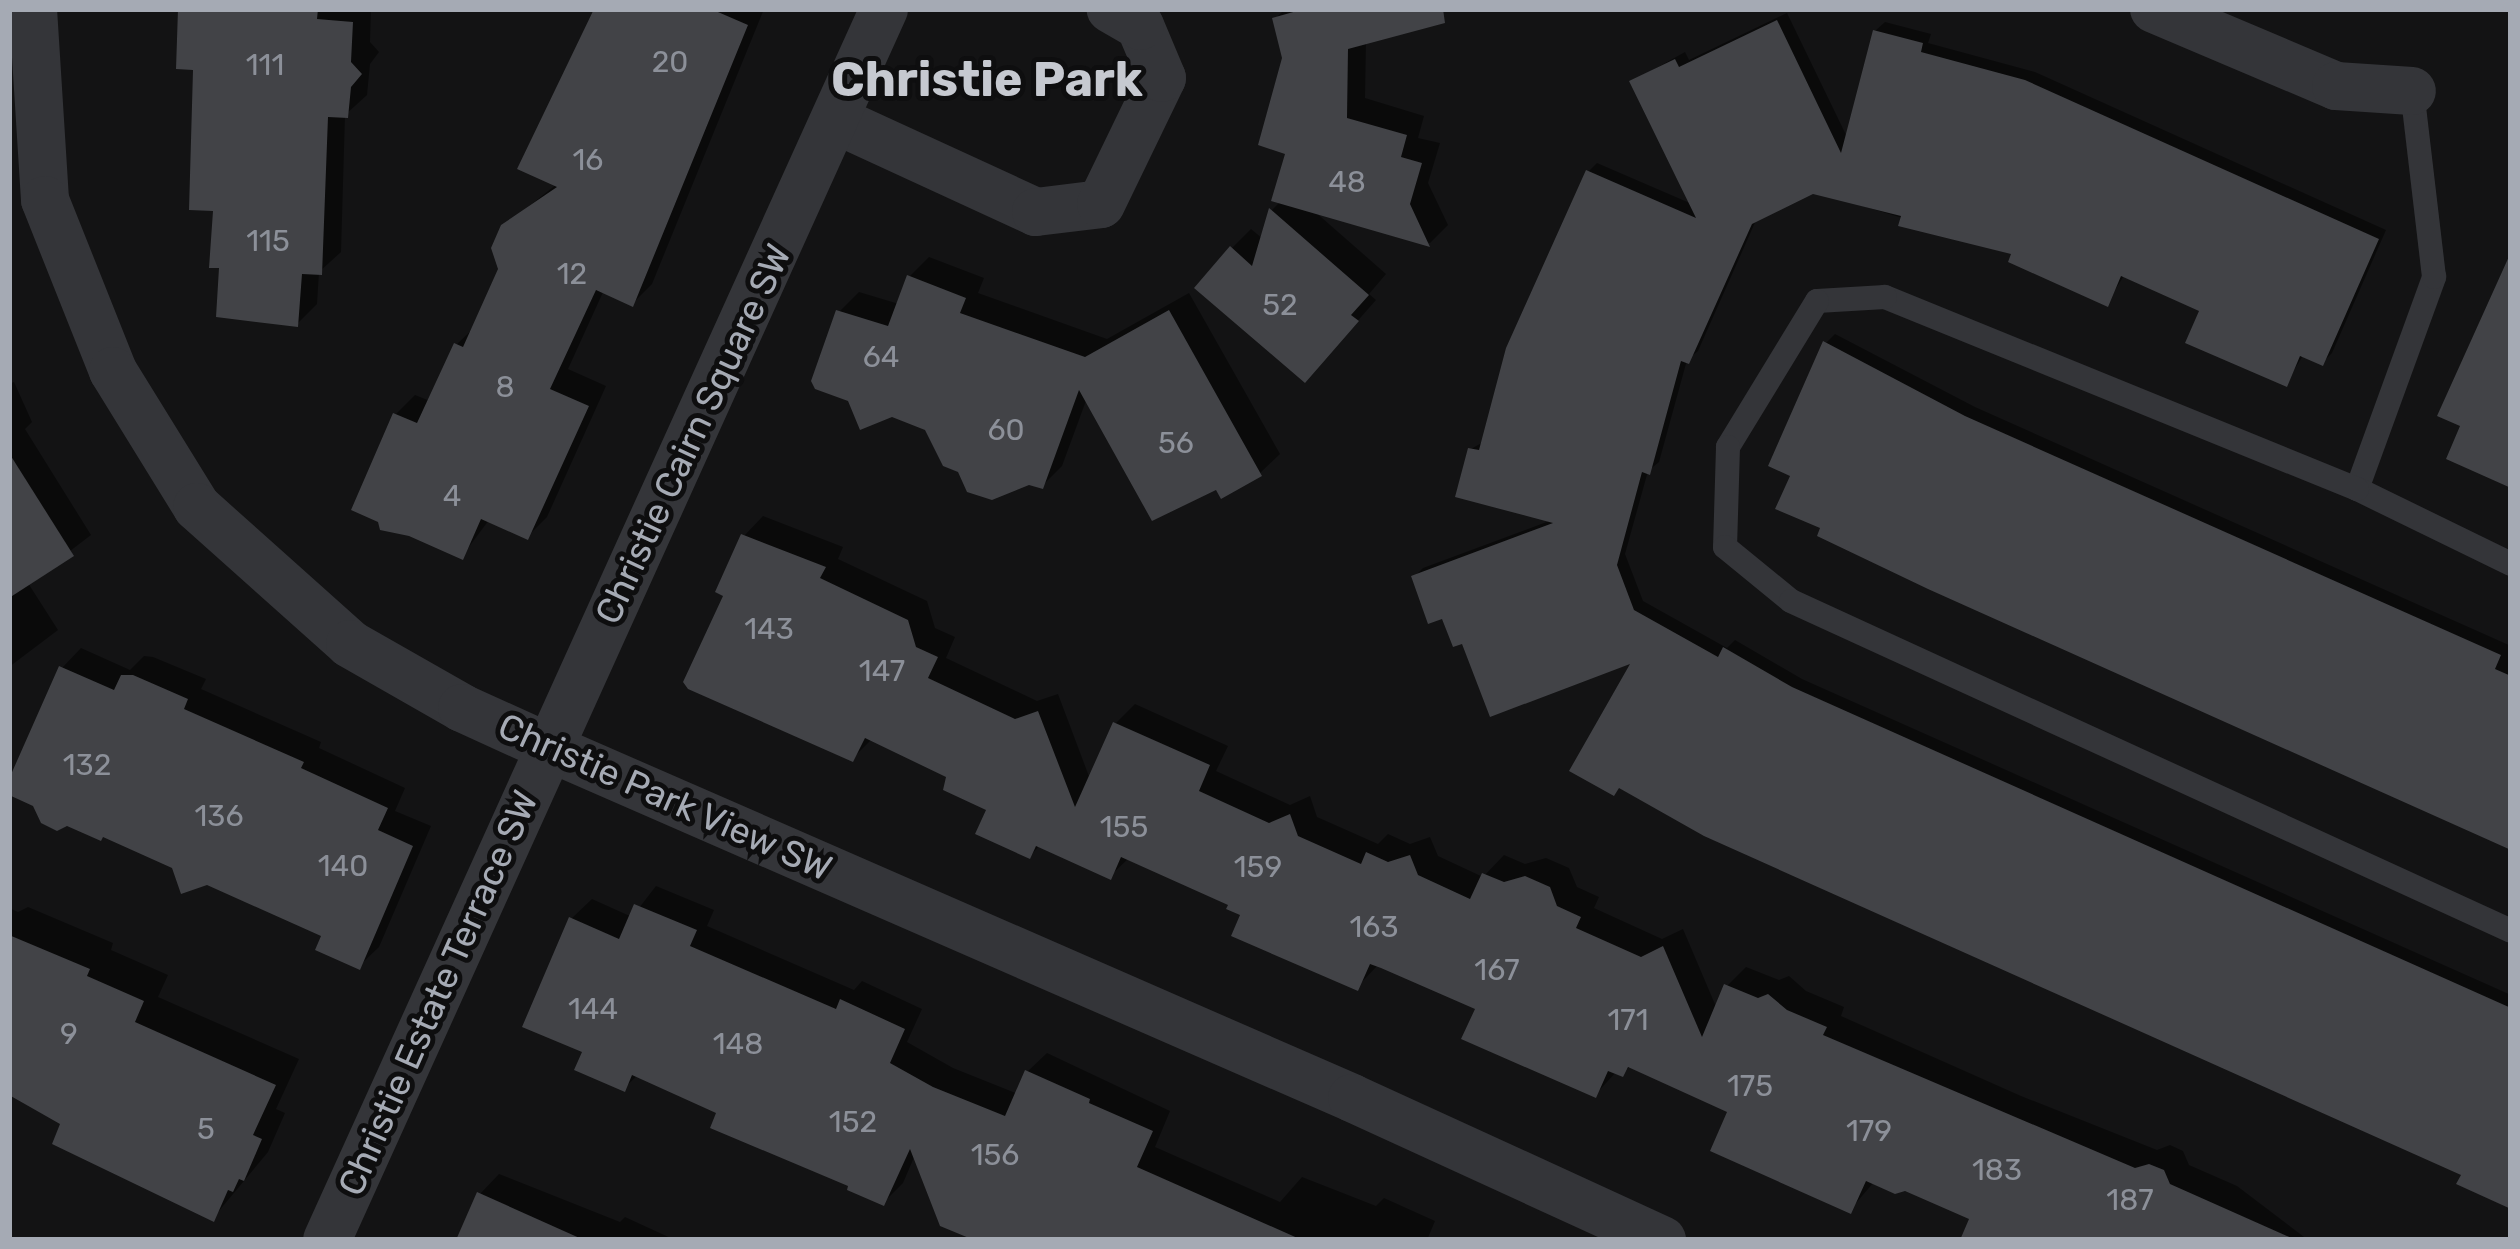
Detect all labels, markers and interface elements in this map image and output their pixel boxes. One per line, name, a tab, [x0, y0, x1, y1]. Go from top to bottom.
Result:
house number: 20	[652, 44, 688, 80]
house number: 111	[246, 47, 284, 83]
district label: Christie Park	[831, 51, 1143, 109]
house number: 16	[573, 142, 603, 178]
house number: 48	[1328, 164, 1366, 200]
house number: 115	[246, 223, 290, 259]
street label: Christie Cairn Square SW	[586, 237, 800, 631]
house number: 12	[557, 256, 587, 292]
house number: 52	[1262, 287, 1298, 323]
house number: 64	[863, 339, 899, 375]
house number: 8	[495, 369, 515, 405]
house number: 60	[987, 412, 1025, 448]
house number: 56	[1158, 425, 1194, 461]
house number: 4	[443, 478, 461, 514]
house number: 143	[744, 611, 794, 647]
house number: 147	[859, 653, 905, 689]
street label: Christie Park View SW	[491, 704, 839, 890]
house number: 132	[63, 747, 111, 783]
street label: Christie Estate Terrace SW	[329, 783, 547, 1203]
house number: 136	[195, 798, 243, 834]
house number: 155	[1100, 809, 1148, 845]
house number: 140	[318, 848, 368, 884]
house number: 159	[1234, 849, 1282, 885]
house number: 163	[1350, 909, 1398, 945]
house number: 167	[1474, 952, 1520, 988]
house number: 144	[568, 991, 618, 1027]
house number: 171	[1607, 1002, 1649, 1038]
house number: 9	[60, 1016, 78, 1052]
house number: 148	[713, 1026, 763, 1062]
house number: 175	[1727, 1068, 1773, 1104]
house number: 152	[829, 1104, 877, 1140]
house number: 5	[197, 1111, 215, 1147]
house number: 179	[1846, 1113, 1892, 1149]
house number: 156	[971, 1137, 1019, 1173]
house number: 183	[1972, 1152, 2022, 1188]
house number: 187	[2106, 1182, 2154, 1218]

